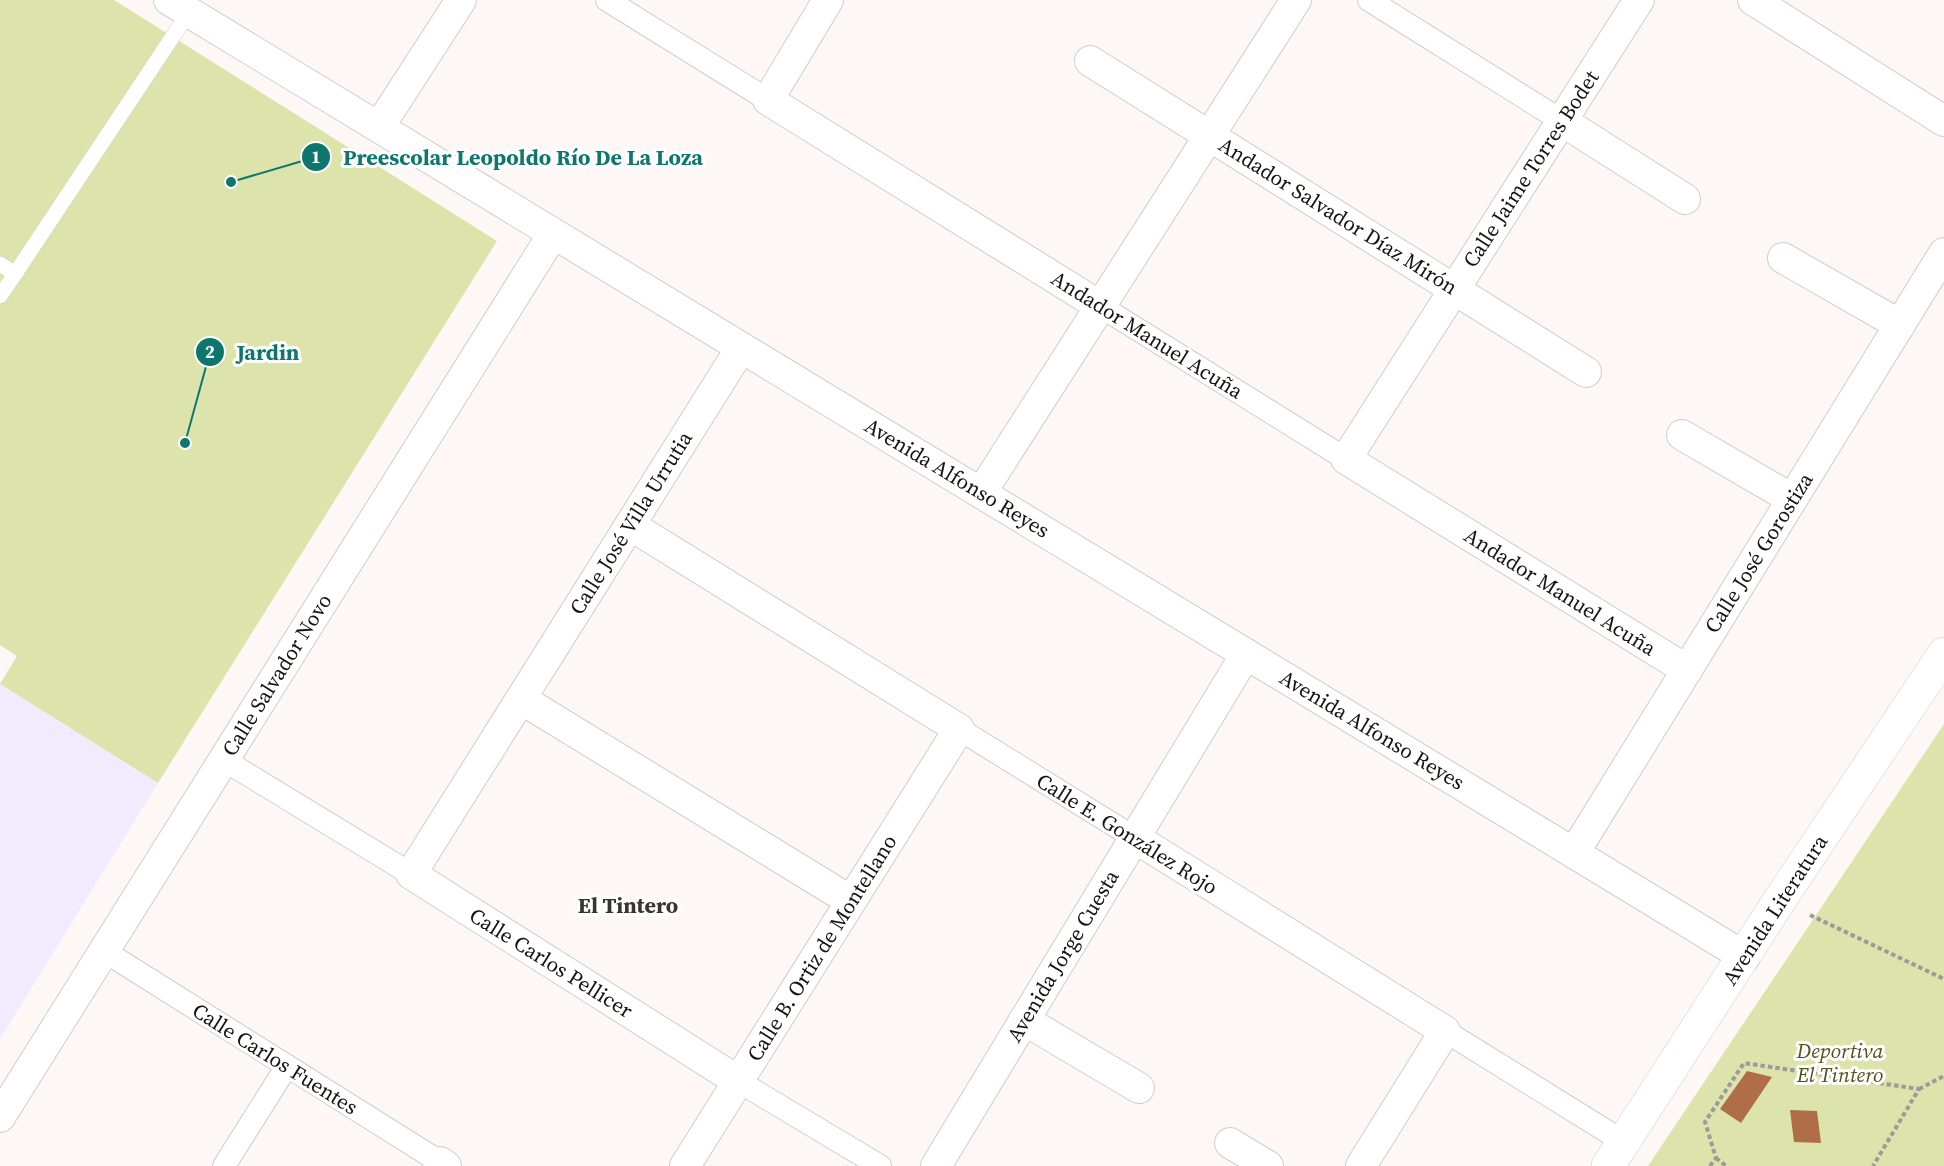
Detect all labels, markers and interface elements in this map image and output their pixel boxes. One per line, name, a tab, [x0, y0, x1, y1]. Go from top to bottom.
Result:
street label: Calle Jaime Torres Bodet	[1456, 64, 1605, 273]
street label: Andador Salvador Díaz Mirón	[1213, 130, 1463, 301]
callout: Preescolar Leopoldo Río De La Loza	[301, 137, 715, 177]
text: Preescolar Leopoldo Río De La Loza	[343, 142, 703, 172]
text: 1	[311, 144, 321, 169]
street label: Andador Manuel Acuña	[1046, 264, 1249, 406]
callout: Jardin	[195, 332, 311, 372]
text: Jardin	[235, 337, 300, 367]
text: 2	[205, 339, 215, 364]
street label: Avenida Alfonso Reyes	[859, 411, 1055, 544]
street label: Calle José Villa Urrutia	[562, 425, 699, 620]
street label: Calle José Gorostiza	[1697, 467, 1820, 639]
street label: Andador Manuel Acuña	[1459, 521, 1662, 663]
street label: Calle Salvador Novo	[215, 588, 338, 761]
street label: Avenida Alfonso Reyes	[1274, 663, 1470, 796]
street label: Calle E. González Rojo	[1031, 766, 1223, 901]
street label: Calle B. Ortiz de Montellano	[740, 829, 903, 1067]
street label: Avenida Literatura	[1715, 829, 1834, 991]
street label: Avenida Jorge Cuesta	[1000, 864, 1126, 1047]
district label: El Tintero	[578, 890, 678, 920]
street label: Calle Carlos Pellicer	[464, 901, 639, 1025]
street label: Calle Carlos Fuentes	[187, 996, 364, 1121]
park label: Deportiva El Tintero	[1796, 1036, 1883, 1089]

